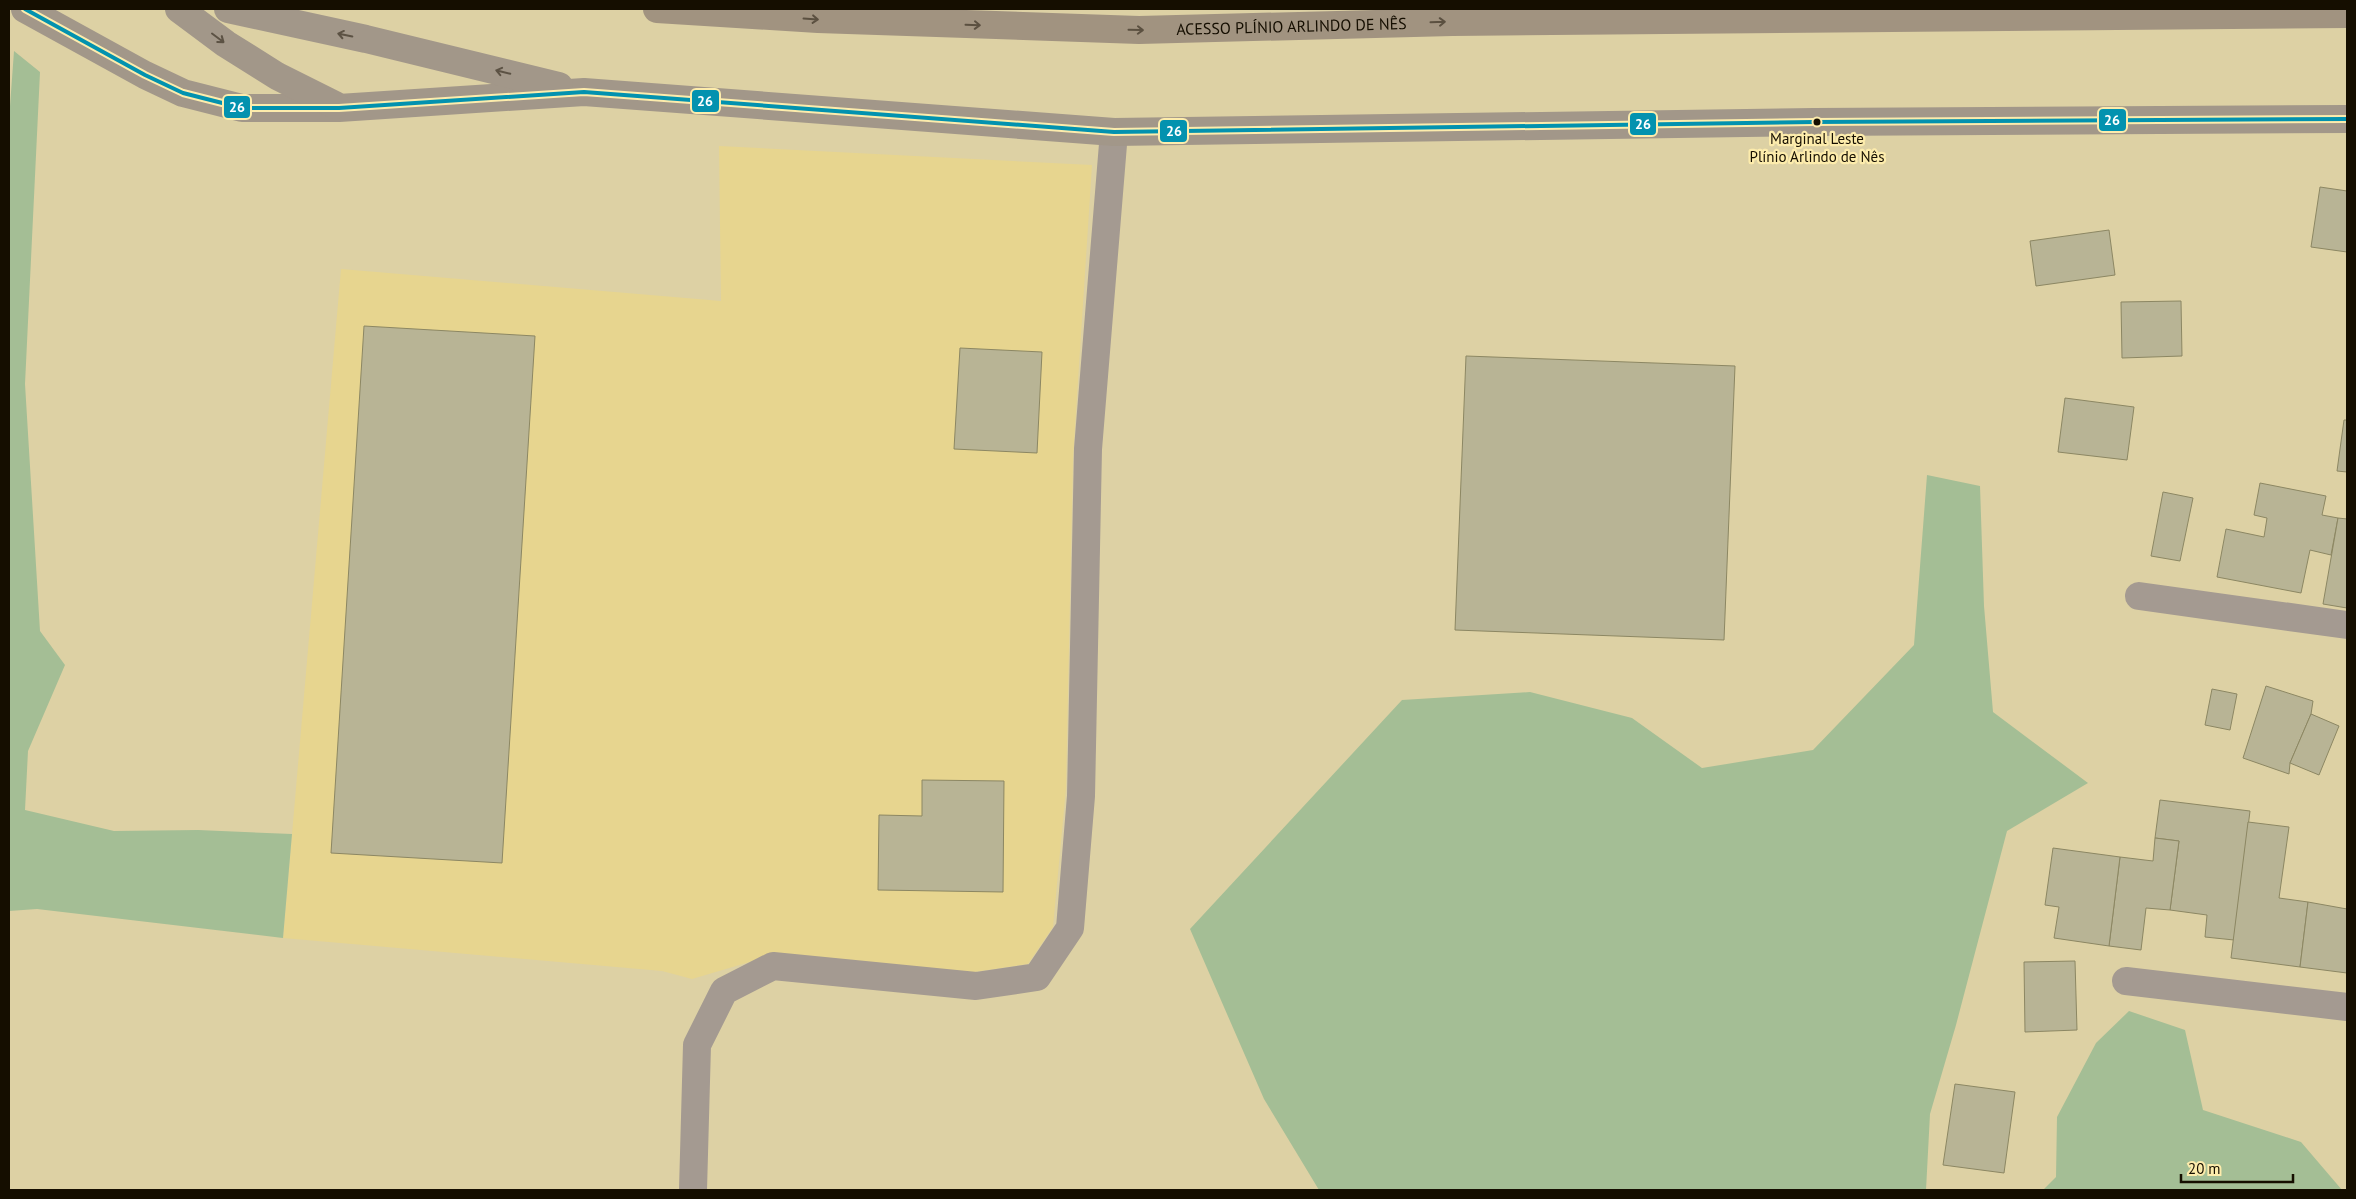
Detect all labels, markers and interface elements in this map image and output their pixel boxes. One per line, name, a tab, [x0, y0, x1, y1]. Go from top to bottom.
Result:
street label: ACESSO PLÍNIO ARLINDO DE NÊS	[1176, 13, 1407, 39]
one-way arrow	[802, 14, 818, 23]
one-way arrow	[1430, 17, 1446, 27]
one-way arrow	[965, 20, 981, 29]
one-way arrow	[1127, 25, 1143, 35]
one-way arrow	[337, 29, 353, 39]
one-way arrow	[211, 33, 225, 43]
one-way arrow	[495, 67, 511, 76]
line badge: 26	[691, 89, 720, 113]
text: 26	[697, 92, 713, 110]
line badge: 26	[223, 95, 251, 119]
text: 26	[229, 98, 245, 116]
line badge: 26	[2098, 108, 2127, 132]
text: 26	[2104, 111, 2120, 129]
line badge: 26	[1629, 112, 1657, 136]
text: 26	[1635, 115, 1651, 133]
marker: Marginal Leste Plínio Arlindo de Nês	[1812, 117, 1822, 127]
line badge: 26	[1159, 119, 1188, 143]
text: 26	[1166, 122, 1182, 140]
place label: Marginal Leste Plínio Arlindo de Nês	[1750, 129, 1884, 166]
scale bar	[2181, 1152, 2294, 1184]
text: 20 m	[2188, 1159, 2221, 1178]

